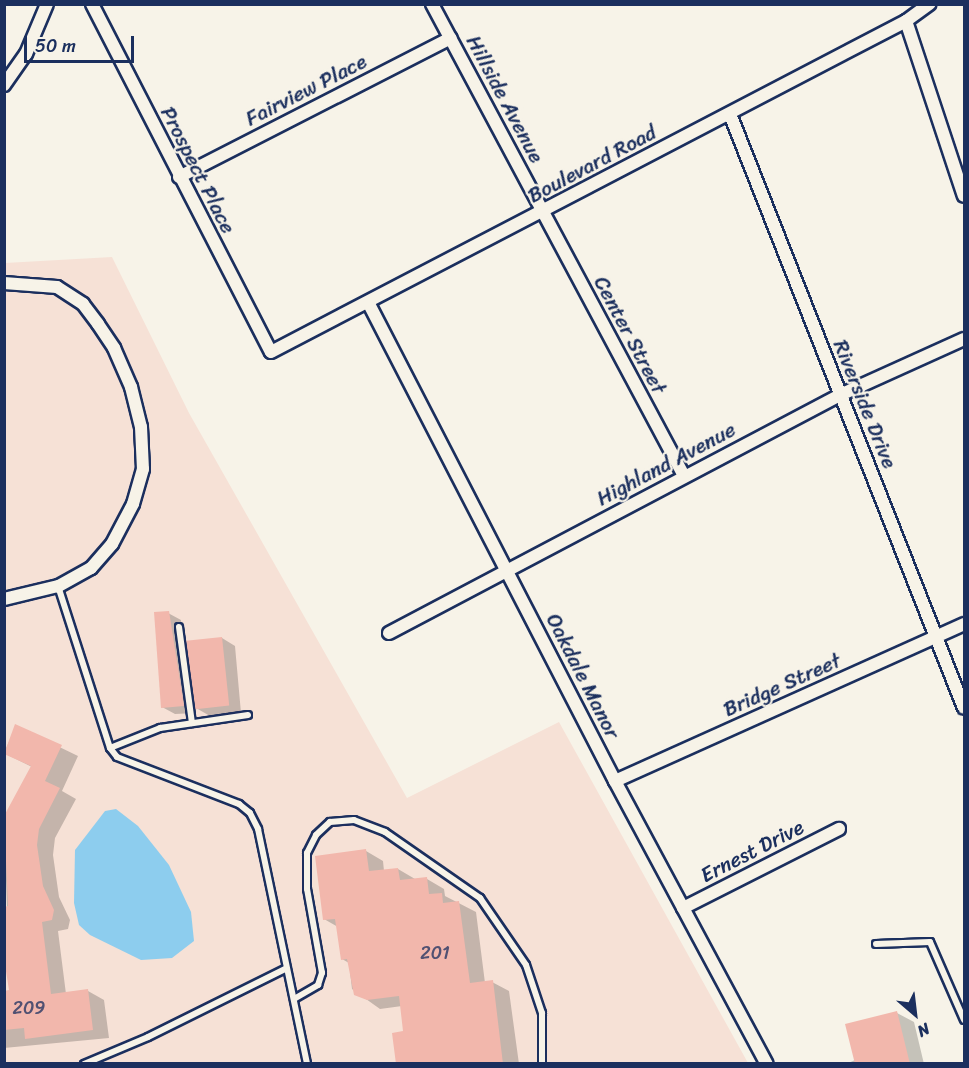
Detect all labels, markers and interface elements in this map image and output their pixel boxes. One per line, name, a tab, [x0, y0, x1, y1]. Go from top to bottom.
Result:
scale bar	[27, 24, 136, 62]
text: 50 m	[35, 30, 76, 62]
street label: Hillside Avenue	[461, 31, 549, 167]
street label: Fairview Place	[241, 49, 371, 131]
street label: Prospect Place	[155, 102, 241, 238]
street label: Boulevard Road	[524, 120, 660, 208]
street label: Center Street	[588, 272, 672, 398]
street label: Riverside Drive	[828, 336, 902, 472]
street label: Highland Avenue	[592, 417, 740, 511]
street label: Oakdale Manor	[541, 609, 625, 743]
street label: Bridge Street	[719, 648, 845, 722]
street label: Ernest Drive	[696, 814, 808, 888]
house number: 201	[420, 942, 450, 964]
north arrow	[885, 984, 945, 1044]
house number: 209	[13, 997, 45, 1019]
text: N	[912, 1015, 935, 1046]

